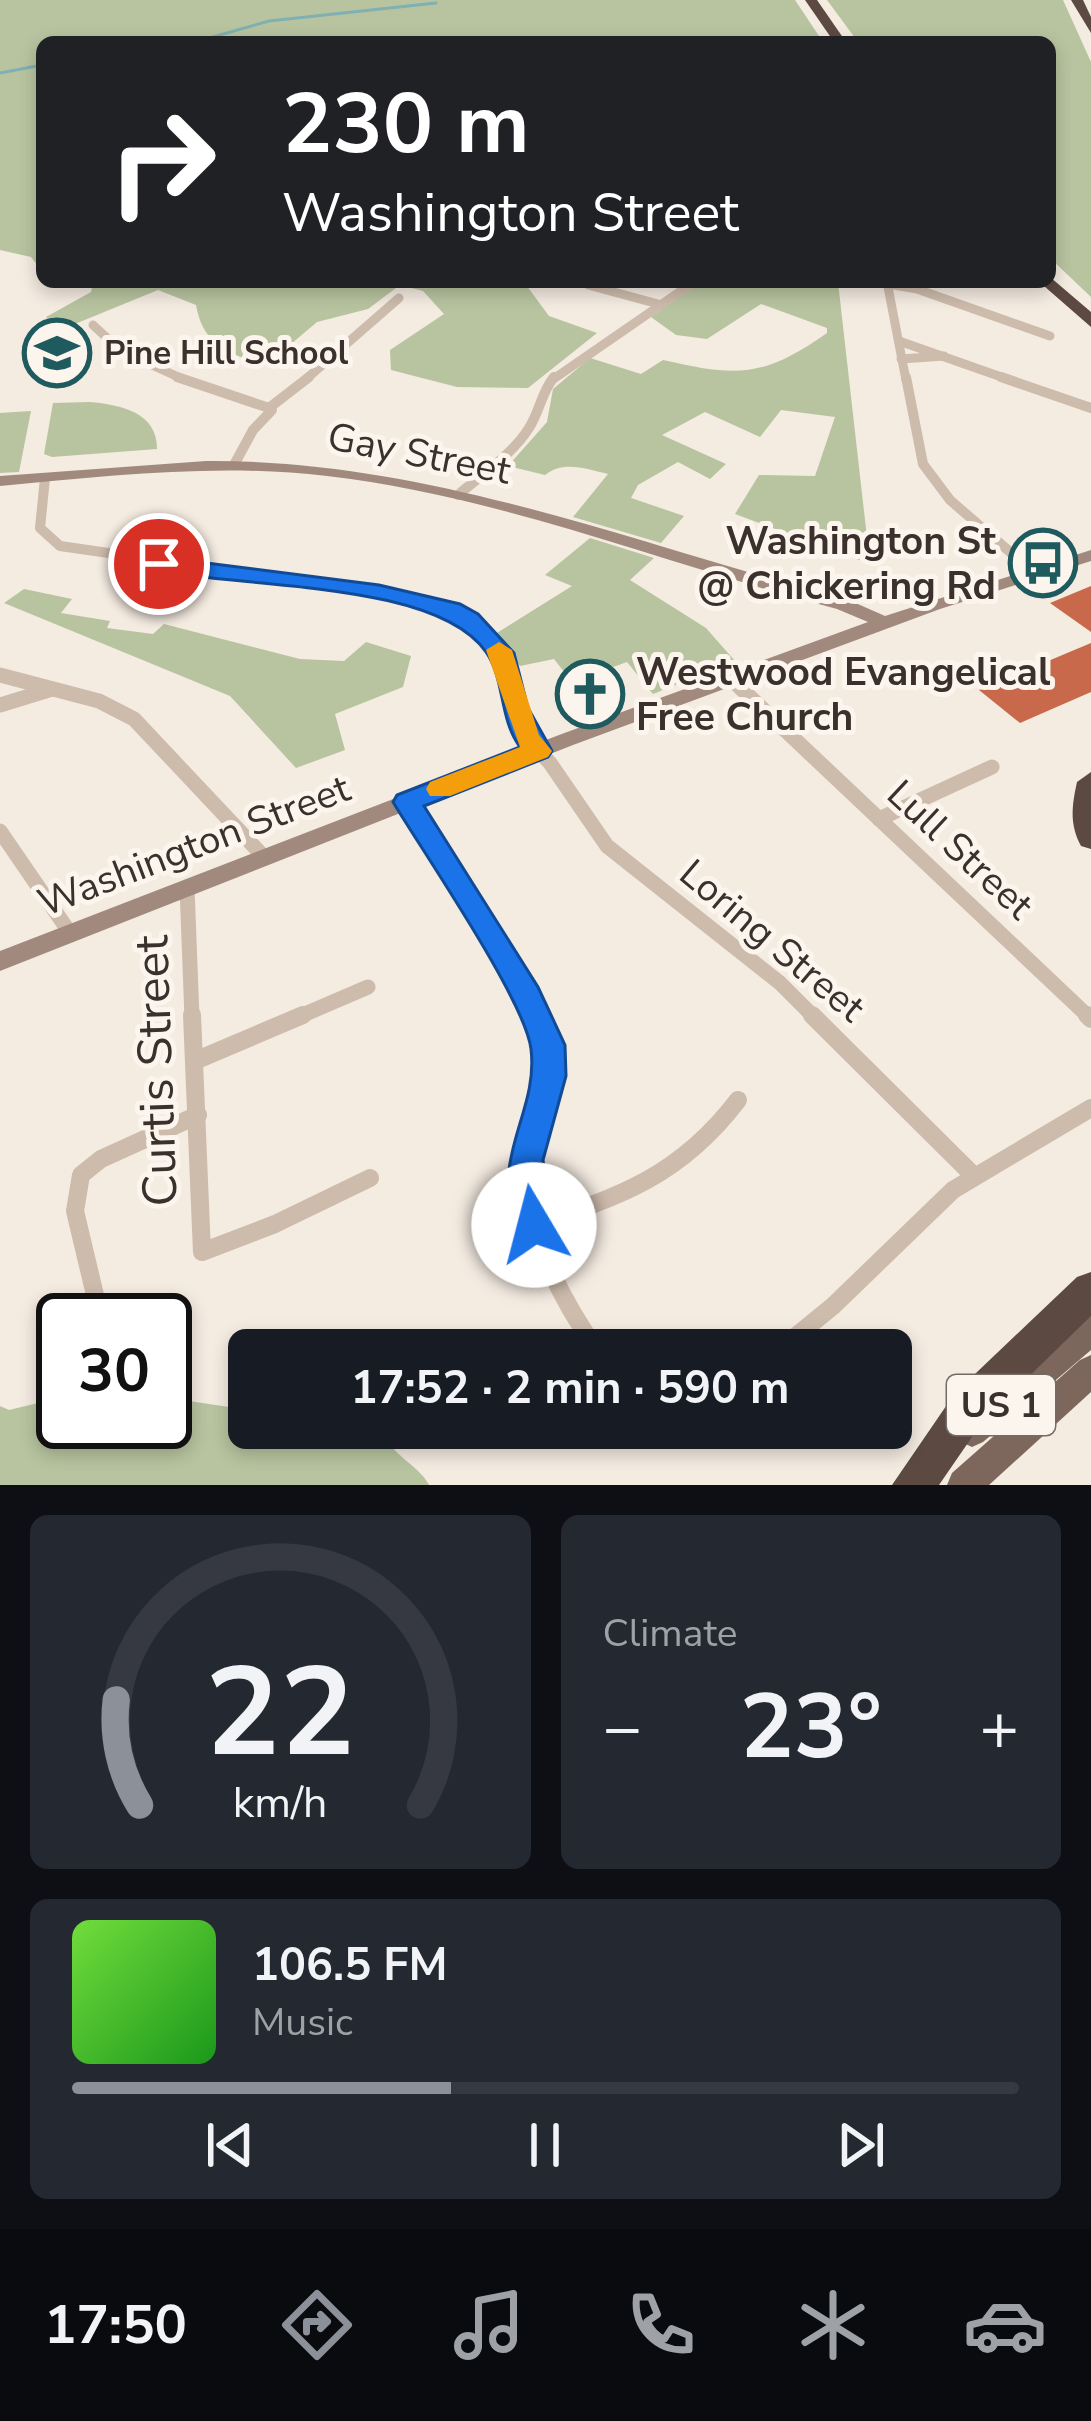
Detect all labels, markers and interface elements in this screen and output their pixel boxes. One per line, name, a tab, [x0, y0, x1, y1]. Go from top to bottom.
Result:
text: 230 m	[282, 67, 530, 182]
icon: right	[84, 84, 240, 240]
text: Washington Street	[282, 176, 739, 250]
school or university icon: Pine Hill School	[22, 318, 92, 388]
place label: Pine Hill School	[104, 331, 349, 376]
street label: Gay Street	[323, 410, 515, 498]
pin	[108, 513, 210, 615]
place label: Washington St @ Chickering Rd	[697, 515, 997, 613]
bus stop icon: Washington St @ Chickering Rd	[1008, 528, 1078, 598]
icon: arrive	[126, 531, 192, 597]
place label: Westwood Evangelical Free Church	[636, 646, 1051, 744]
church icon: Westwood Evangelical Free Church	[555, 659, 625, 729]
street label: Washington Street	[30, 762, 358, 930]
street label: Lull Street	[875, 768, 1045, 932]
street label: Loring Street	[668, 848, 876, 1035]
street label: Curtis Street	[118, 933, 194, 1208]
position arrow	[471, 1162, 597, 1288]
speed limit sign: 30	[36, 1293, 192, 1449]
text: 17:52 · 2 min · 590 m	[350, 1358, 790, 1419]
road number: US 1	[947, 1375, 1055, 1435]
text: Climate	[603, 1607, 738, 1660]
text: 22	[205, 1628, 355, 1798]
text: 23°	[740, 1666, 882, 1789]
text: −	[603, 1683, 642, 1773]
text: +	[979, 1683, 1019, 1773]
text: km/h	[233, 1774, 328, 1832]
text: 106.5 FM	[252, 1935, 448, 1996]
text: Music	[252, 1996, 353, 2049]
icon: previous	[197, 2112, 263, 2178]
icon: pause	[512, 2112, 578, 2178]
icon: next	[828, 2112, 894, 2178]
icon: directions	[275, 2283, 359, 2367]
icon: music	[447, 2283, 531, 2367]
icon: phone	[619, 2283, 703, 2367]
icon: climate	[791, 2283, 875, 2367]
icon: car	[963, 2283, 1047, 2367]
text: 17:50	[44, 2288, 187, 2362]

